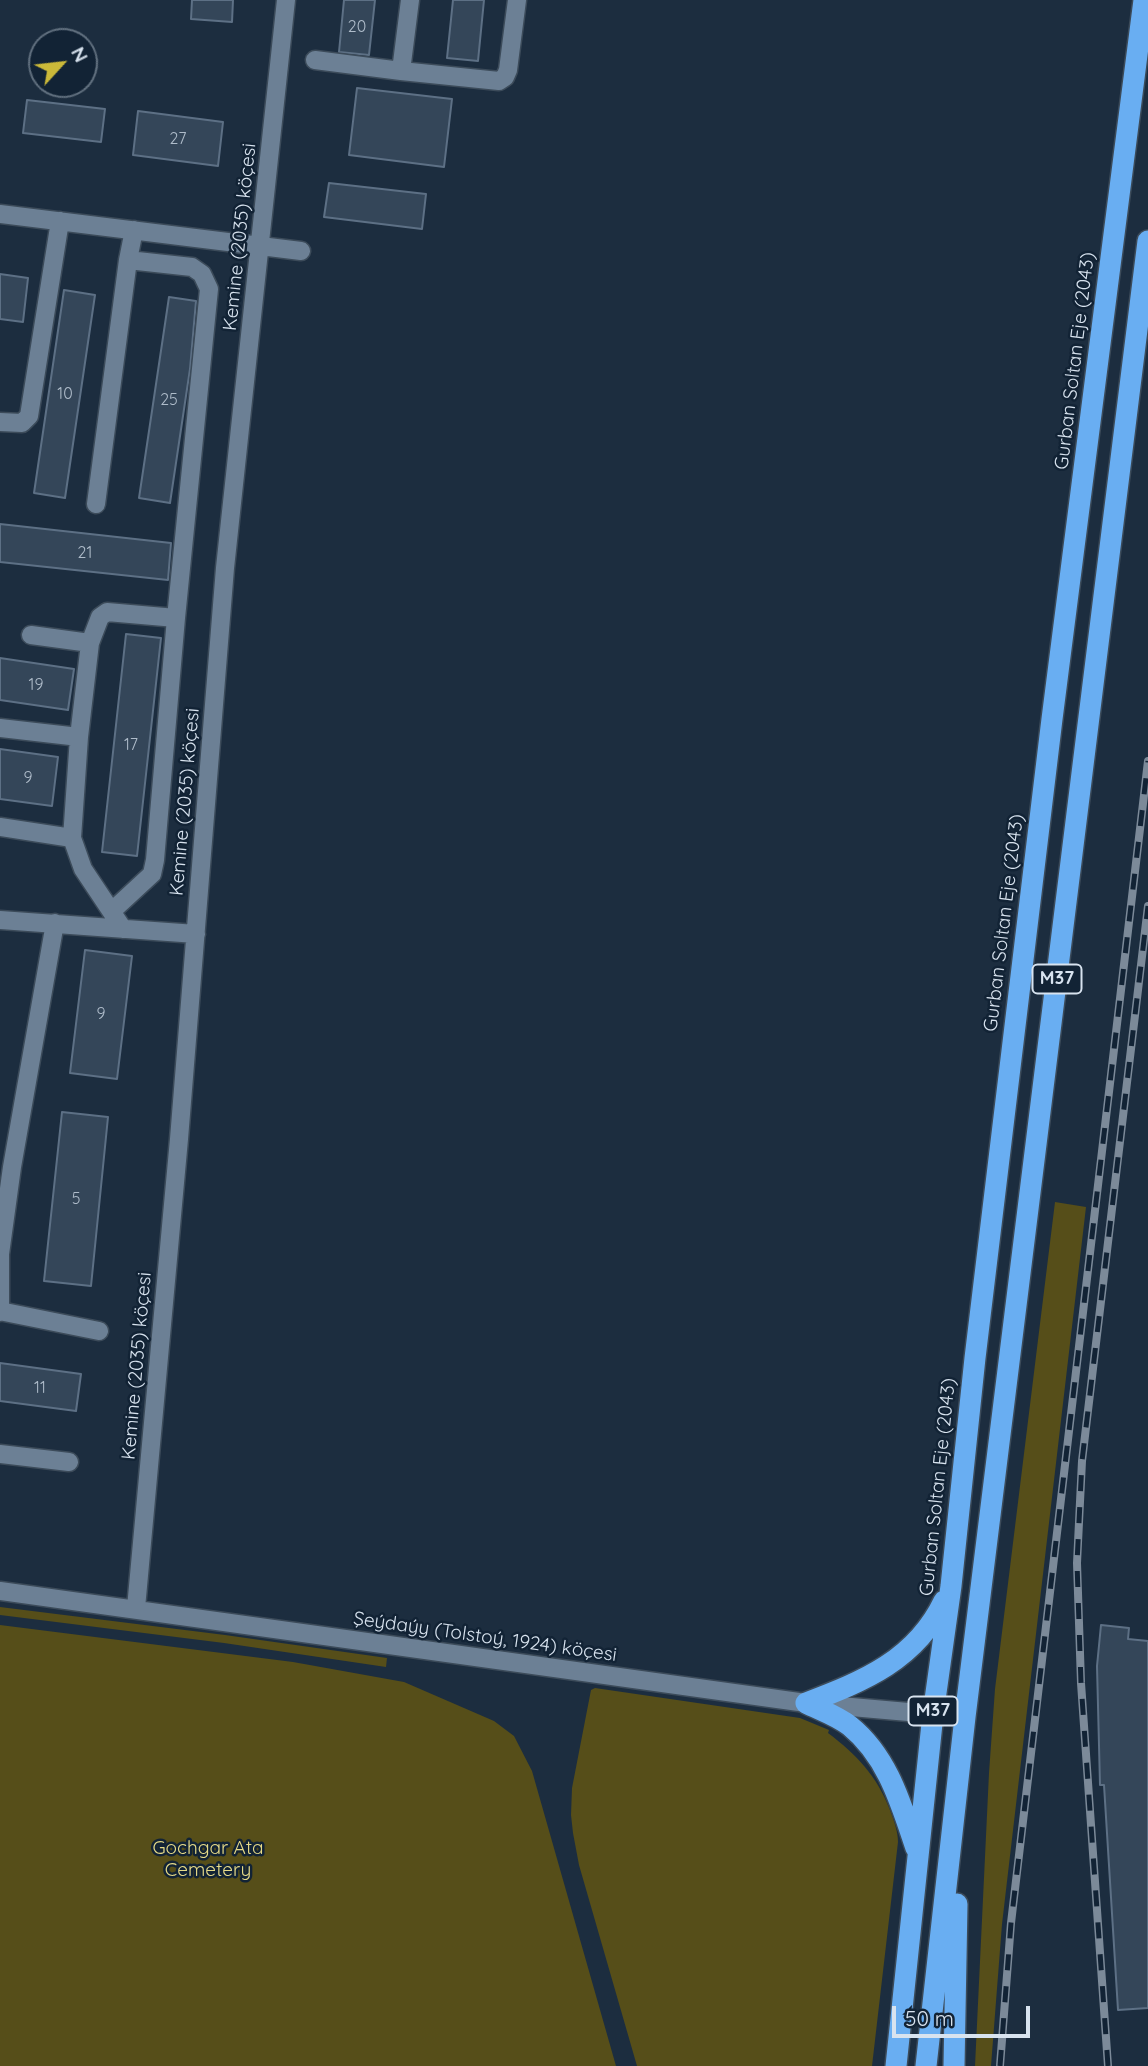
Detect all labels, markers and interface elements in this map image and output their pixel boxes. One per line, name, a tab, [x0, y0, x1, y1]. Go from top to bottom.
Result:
house number: 20	[348, 17, 366, 37]
north arrow	[28, 28, 98, 98]
text: N	[66, 43, 94, 66]
house number: 27	[170, 129, 186, 149]
street label: Kemine (2035) köçesi	[219, 142, 261, 332]
street label: Gurban Soltan Eje (2043)	[1050, 251, 1100, 471]
house number: 10	[57, 384, 73, 404]
house number: 25	[160, 390, 178, 410]
house number: 21	[78, 543, 92, 563]
house number: 19	[29, 675, 43, 695]
street label: Kemine (2035) köçesi	[165, 707, 205, 897]
house number: 17	[124, 735, 138, 755]
house number: 9	[24, 768, 32, 788]
street label: Gurban Soltan Eje (2043)	[979, 813, 1029, 1033]
road number: M37	[1032, 964, 1082, 994]
house number: 9	[97, 1004, 105, 1024]
house number: 5	[72, 1189, 80, 1209]
street label: Kemine (2035) köçesi	[117, 1271, 157, 1461]
street label: Gurban Soltan Eje (2043)	[915, 1377, 961, 1597]
house number: 11	[34, 1378, 46, 1398]
street label: Şeýdaýy (Tolstoý, 1924) köçesi	[352, 1607, 618, 1667]
road number: M37	[908, 1696, 958, 1726]
park label: Gochgar Ata Cemetery	[152, 1837, 264, 1881]
scale bar	[896, 1993, 1034, 2037]
text: 50 m	[905, 2005, 954, 2031]

